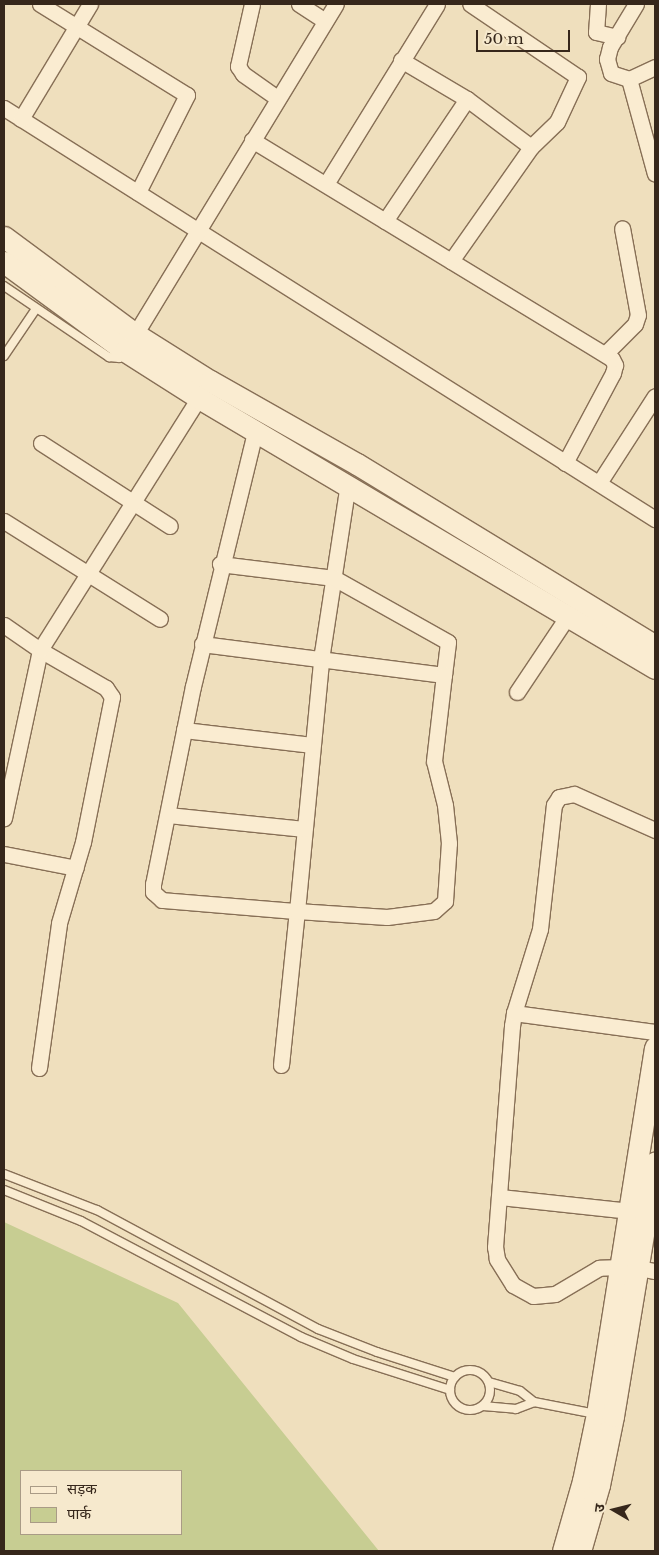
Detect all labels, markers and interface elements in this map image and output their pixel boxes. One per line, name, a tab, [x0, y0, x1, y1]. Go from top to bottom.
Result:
scale bar	[479, 20, 573, 52]
text: 50 m	[484, 29, 524, 48]
legend	[20, 1470, 182, 1535]
text: सड़क	[67, 1479, 97, 1498]
north arrow	[589, 1485, 639, 1535]
text: उ	[590, 1503, 609, 1513]
text: पार्क	[67, 1504, 91, 1523]

